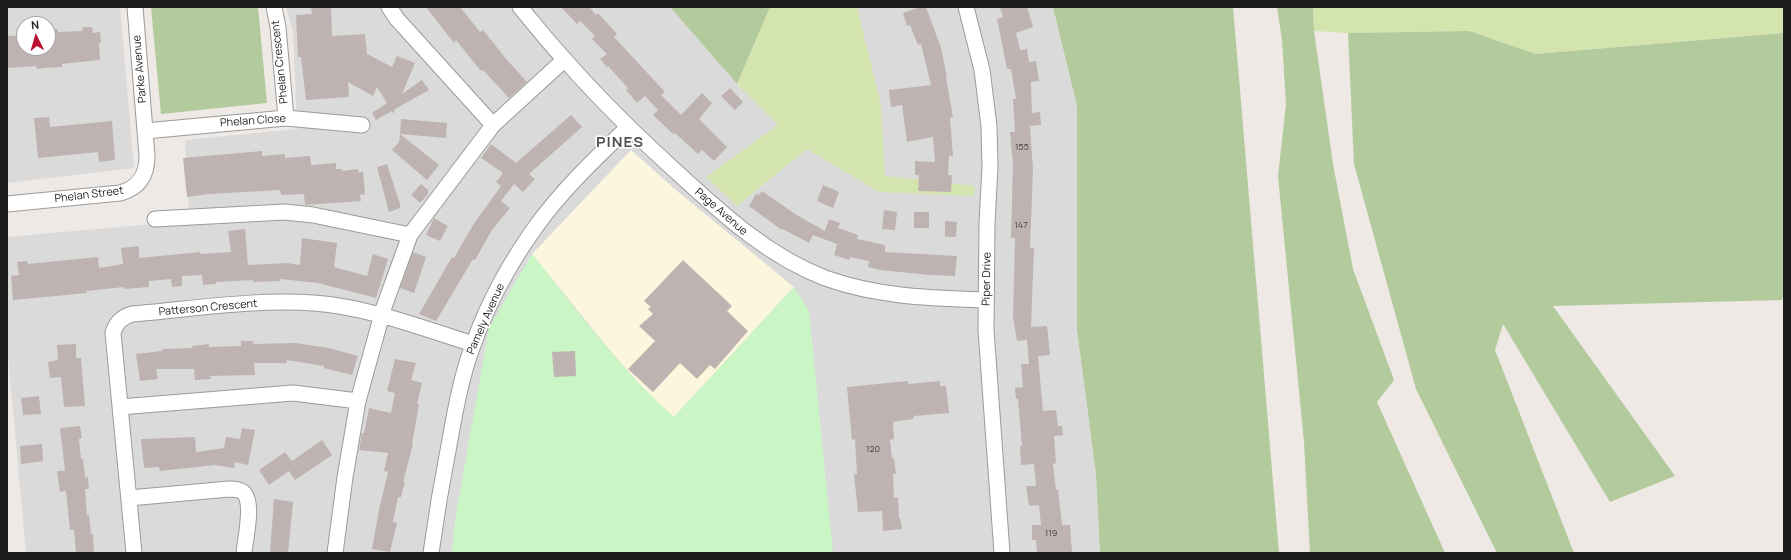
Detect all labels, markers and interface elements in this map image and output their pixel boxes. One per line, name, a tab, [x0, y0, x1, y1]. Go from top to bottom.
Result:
north arrow	[16, 16, 56, 56]
text: N	[30, 17, 40, 32]
street label: Phelan Crescent	[269, 20, 291, 104]
street label: Parke Avenue	[130, 35, 150, 103]
street label: Phelan Close	[220, 112, 286, 130]
district label: PINES	[596, 134, 644, 152]
house number: 155	[1015, 142, 1029, 152]
street label: Phelan Street	[54, 184, 124, 206]
street label: Page Avenue	[692, 186, 750, 238]
house number: 147	[1014, 220, 1028, 230]
street label: Piper Drive	[980, 252, 994, 306]
street label: Pamely Avenue	[464, 281, 508, 357]
street label: Patterson Crescent	[158, 297, 258, 319]
house number: 120	[866, 444, 880, 454]
house number: 119	[1045, 528, 1057, 538]

